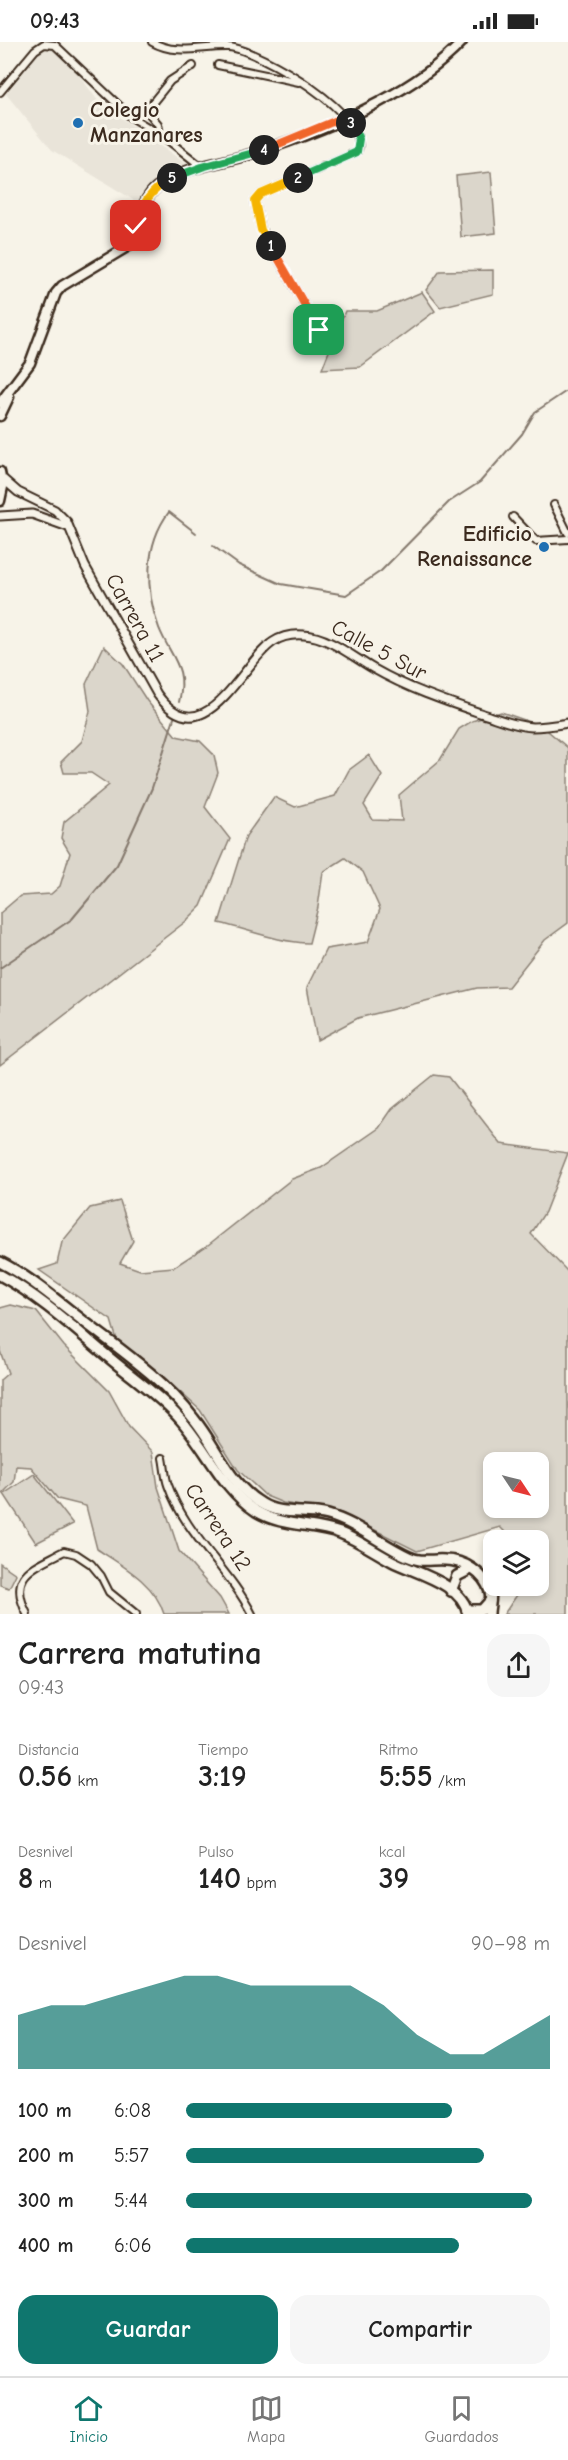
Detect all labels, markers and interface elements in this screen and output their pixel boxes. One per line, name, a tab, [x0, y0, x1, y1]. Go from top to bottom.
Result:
text: 09:43	[30, 8, 80, 34]
place label: Colegio Manzanares	[90, 97, 203, 148]
pin: 3	[336, 108, 366, 138]
text: 3	[347, 114, 355, 132]
marker: Colegio Manzanares	[71, 116, 85, 130]
pin: 4	[249, 135, 279, 165]
text: 4	[260, 141, 268, 159]
pin: 5	[157, 163, 187, 193]
pin: 2	[283, 163, 313, 193]
text: 5	[168, 169, 176, 187]
text: 2	[294, 169, 302, 187]
pin	[110, 200, 161, 251]
icon: check	[119, 209, 152, 242]
pin: 1	[256, 231, 286, 261]
text: 1	[268, 237, 274, 255]
pin	[293, 304, 344, 355]
icon: arrive	[302, 313, 335, 346]
place label: Edificio Renaissance	[417, 521, 532, 572]
marker: Edificio Renaissance	[537, 540, 551, 554]
street label: Carrera 11	[100, 569, 170, 667]
street label: Calle 5 Sur	[327, 614, 431, 686]
north arrow	[483, 1452, 549, 1518]
map controls	[483, 1452, 549, 1596]
street label: Carrera 12	[179, 1478, 257, 1576]
button: layers	[483, 1530, 549, 1596]
text: Carrera matutina	[18, 1634, 262, 1672]
button: share	[487, 1634, 550, 1697]
text: 09:43	[18, 1676, 64, 1699]
text: Distancia	[18, 1741, 79, 1759]
text: Tiempo	[198, 1741, 249, 1759]
text: Ritmo	[379, 1741, 418, 1759]
text: 0.56	[18, 1759, 72, 1794]
text: 3:19	[198, 1759, 247, 1794]
text: 5:55	[379, 1759, 433, 1794]
text: km	[72, 1772, 99, 1790]
text: /km	[433, 1772, 466, 1790]
text: Desnivel	[18, 1843, 73, 1861]
text: Pulso	[198, 1843, 234, 1861]
text: kcal	[379, 1843, 406, 1861]
text: 8	[18, 1861, 33, 1896]
text: 140	[198, 1861, 241, 1896]
text: 39	[379, 1861, 409, 1896]
text: m	[33, 1874, 52, 1892]
text: bpm	[241, 1874, 277, 1892]
text: Desnivel	[18, 1932, 87, 1955]
text: 90–98 m	[471, 1932, 550, 1955]
text: 100 m	[18, 2099, 72, 2122]
text: 6:08	[114, 2099, 151, 2122]
text: 200 m	[18, 2144, 74, 2167]
text: 5:57	[114, 2144, 149, 2167]
text: 300 m	[18, 2189, 74, 2212]
text: 5:44	[114, 2189, 148, 2212]
text: 400 m	[18, 2234, 73, 2257]
text: 6:06	[114, 2234, 151, 2257]
button: Guardar	[18, 2295, 278, 2364]
button: Compartir	[290, 2295, 550, 2364]
tab: Inicio	[70, 2392, 108, 2446]
tab: Mapa	[247, 2392, 285, 2446]
tab: Guardados	[424, 2392, 498, 2446]

